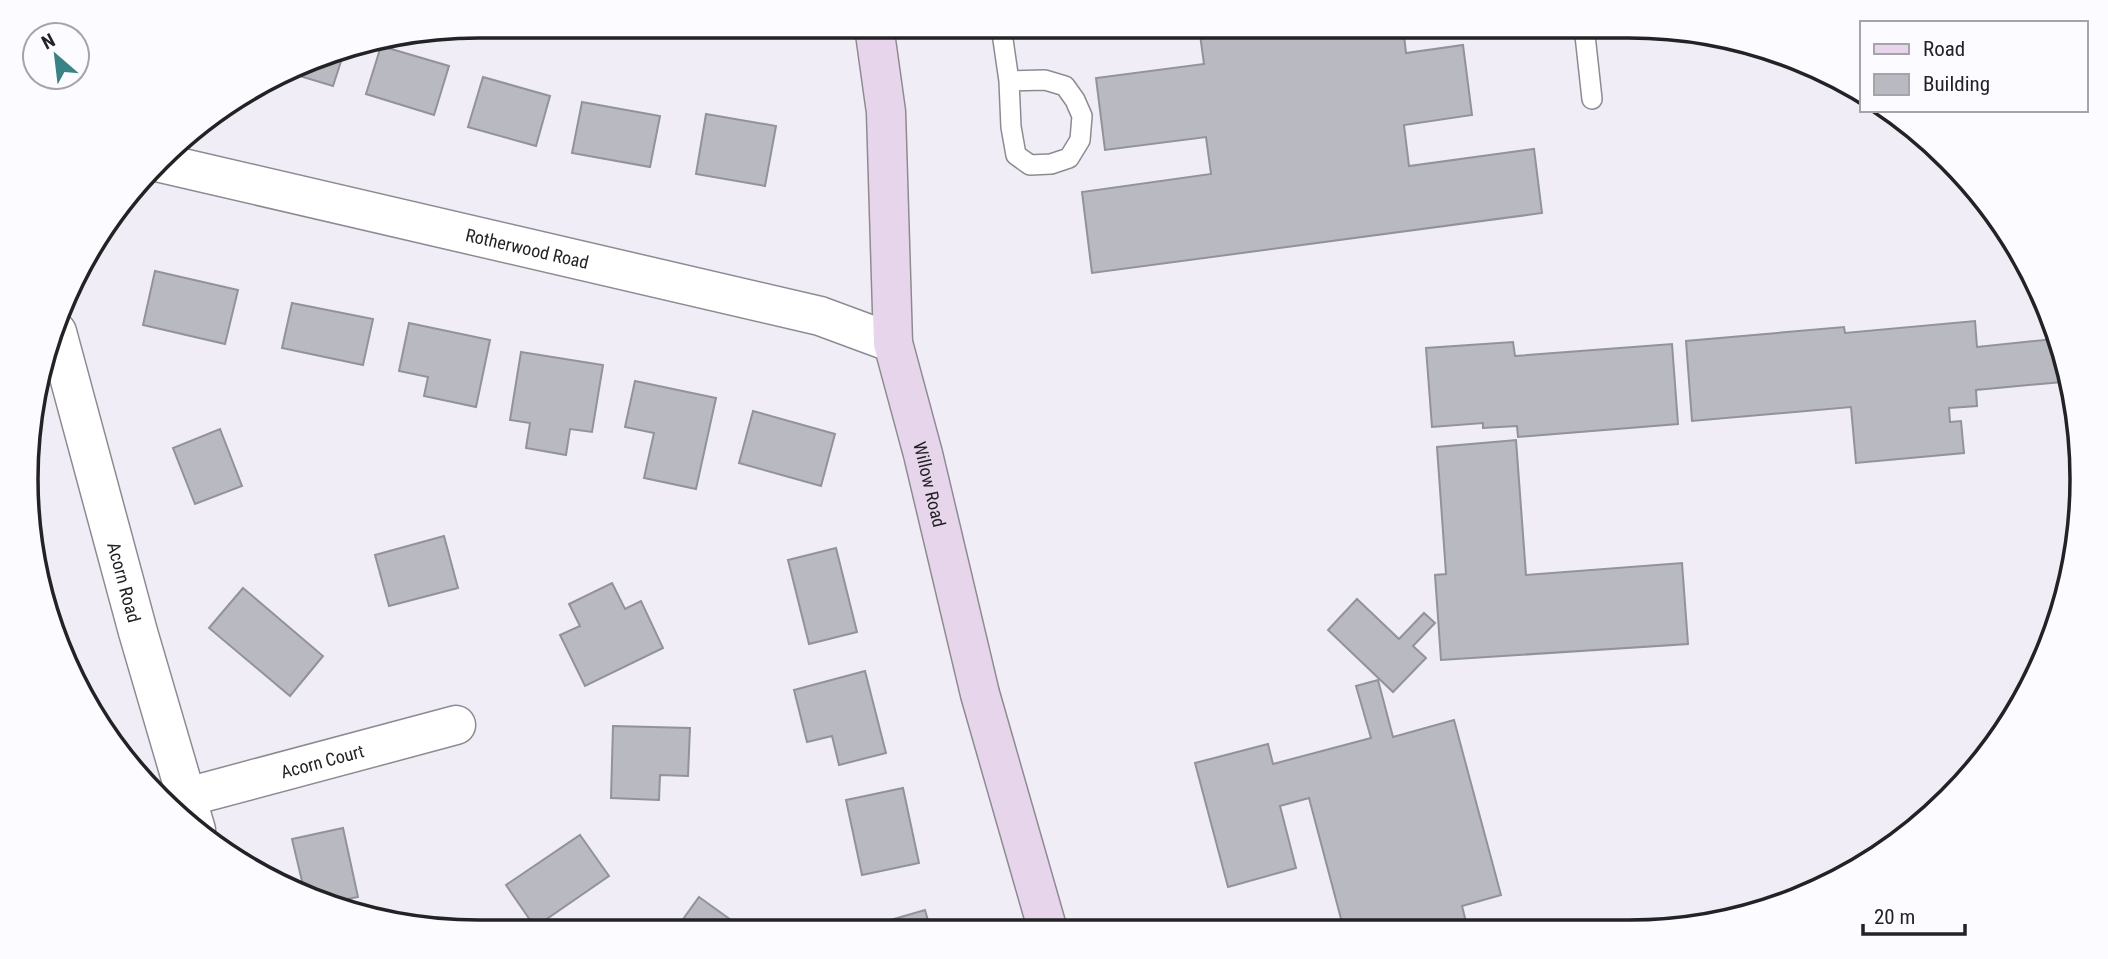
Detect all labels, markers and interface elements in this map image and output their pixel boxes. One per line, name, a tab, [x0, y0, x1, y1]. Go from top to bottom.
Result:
north arrow	[21, 21, 91, 91]
legend	[1860, 21, 2087, 112]
text: N	[38, 29, 59, 54]
text: Road	[1923, 37, 1965, 61]
text: Building	[1923, 72, 1990, 96]
street label: Rotherwood Road	[464, 224, 591, 272]
street label: Willow Road	[910, 439, 950, 529]
street label: Acorn Road	[104, 540, 145, 625]
street label: Acorn Court	[278, 740, 366, 782]
scale bar	[1863, 892, 1965, 936]
text: 20 m	[1874, 905, 1915, 929]

